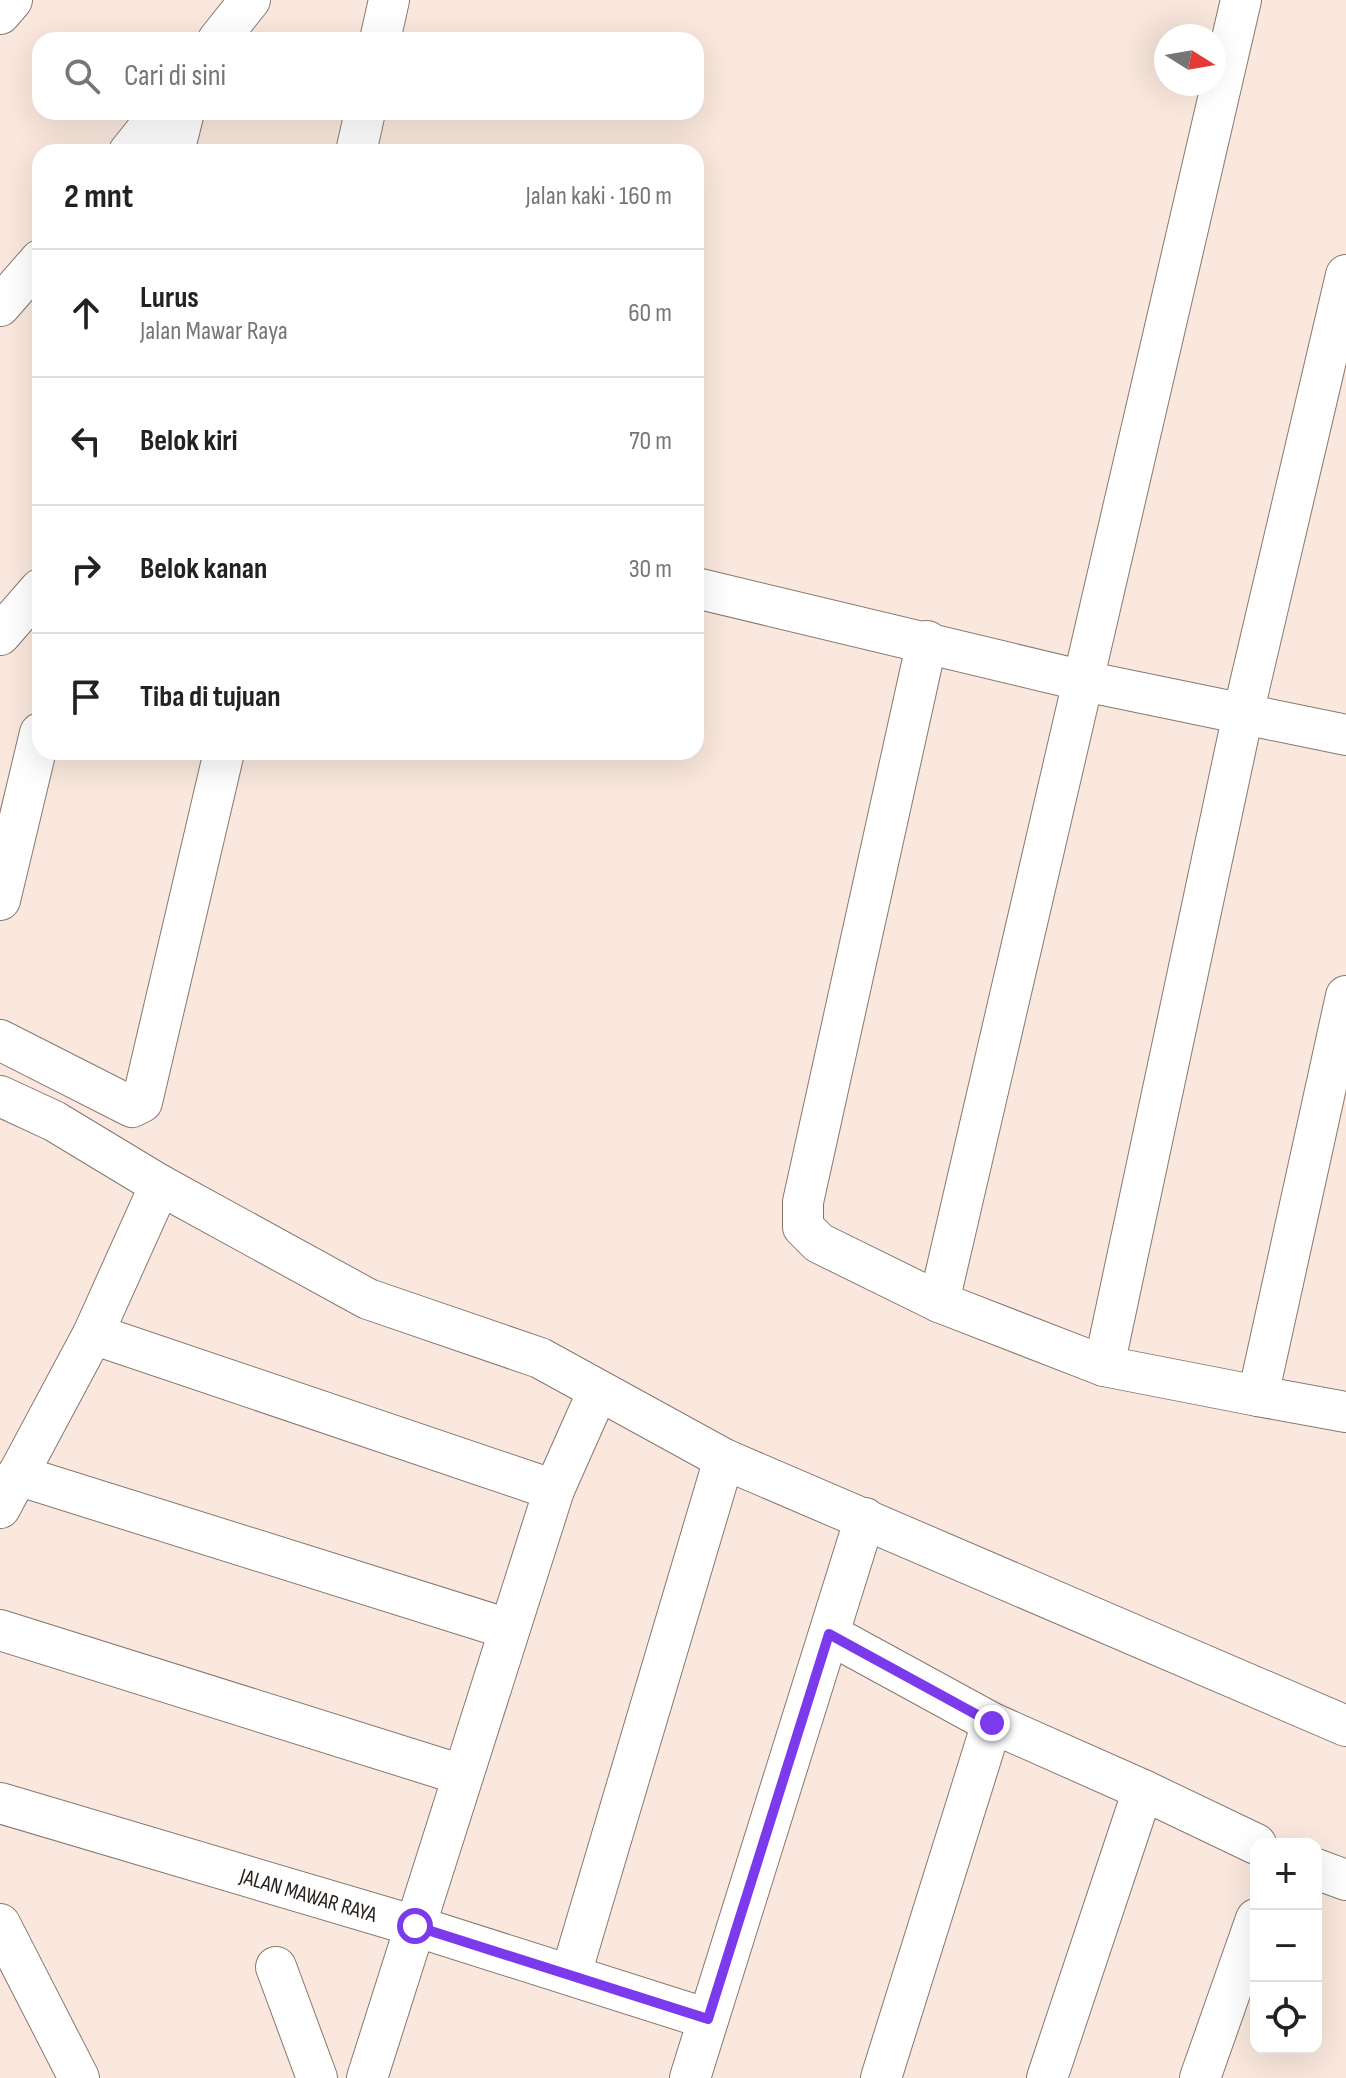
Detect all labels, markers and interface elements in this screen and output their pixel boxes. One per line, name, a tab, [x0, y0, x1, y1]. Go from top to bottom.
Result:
north arrow	[1154, 24, 1226, 96]
search box	[32, 32, 704, 120]
icon: search	[60, 54, 104, 98]
text: Cari di sini	[124, 58, 226, 94]
text: 2 mnt	[64, 176, 133, 217]
text: Jalan kaki · 160 m	[525, 181, 672, 212]
text: Lurus	[140, 280, 199, 316]
icon: ahead	[64, 291, 108, 335]
text: 60 m	[628, 298, 672, 329]
text: Jalan Mawar Raya	[140, 316, 288, 347]
icon: left	[64, 419, 108, 463]
text: Belok kiri	[140, 423, 238, 459]
text: 70 m	[629, 426, 672, 457]
icon: right	[64, 547, 108, 591]
text: Belok kanan	[140, 551, 267, 587]
text: 30 m	[629, 554, 672, 585]
icon: arrive	[64, 675, 108, 719]
text: Tiba di tujuan	[140, 679, 281, 715]
route end	[974, 1705, 1010, 1741]
map controls	[1250, 1838, 1322, 2054]
button: +	[1250, 1838, 1322, 1910]
street label: JALAN MAWAR RAYA	[236, 1863, 381, 1929]
route start	[397, 1908, 433, 1944]
button: −	[1250, 1910, 1322, 1982]
button: locate	[1250, 1982, 1322, 2054]

